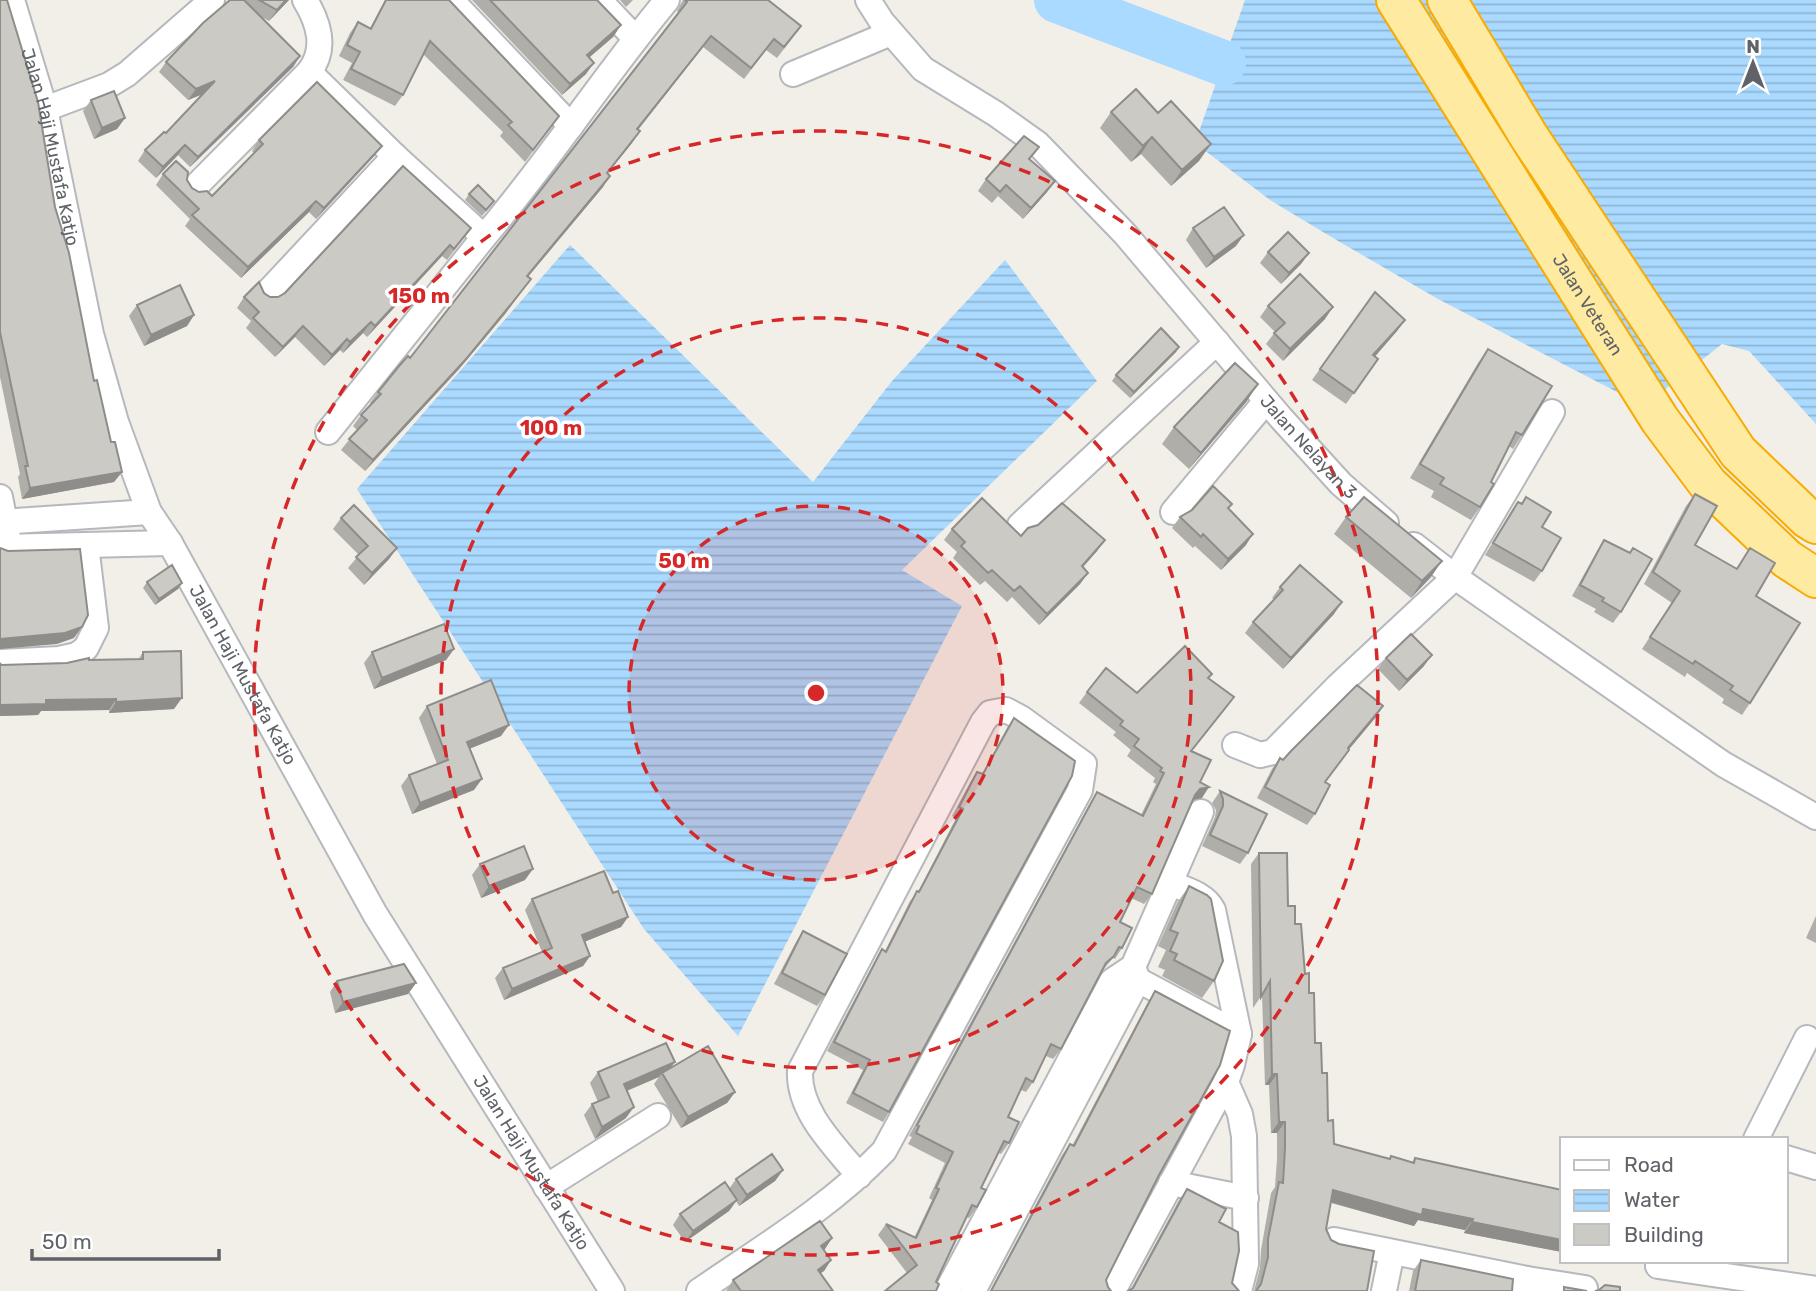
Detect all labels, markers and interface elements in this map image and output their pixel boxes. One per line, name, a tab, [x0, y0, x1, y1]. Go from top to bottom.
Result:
north arrow	[1718, 28, 1788, 98]
text: N	[1746, 35, 1760, 58]
street label: Jalan Haji Mustafa Katjo	[16, 46, 84, 248]
street label: Jalan Veteran	[1547, 250, 1628, 360]
text: 150 m	[388, 283, 450, 308]
street label: Jalan Nelayan 3	[1255, 390, 1361, 504]
text: 100 m	[520, 415, 582, 440]
text: 50 m	[658, 548, 710, 573]
street label: Jalan Haji Mustafa Katjo	[184, 581, 301, 769]
centre of rings	[804, 681, 828, 705]
street label: Jalan Haji Mustafa Katjo	[468, 1071, 594, 1254]
legend	[1560, 1137, 1788, 1263]
text: Road	[1624, 1152, 1674, 1177]
text: Water	[1624, 1187, 1680, 1212]
scale bar	[32, 1218, 219, 1262]
text: Building	[1624, 1222, 1704, 1247]
text: 50 m	[42, 1229, 92, 1254]

